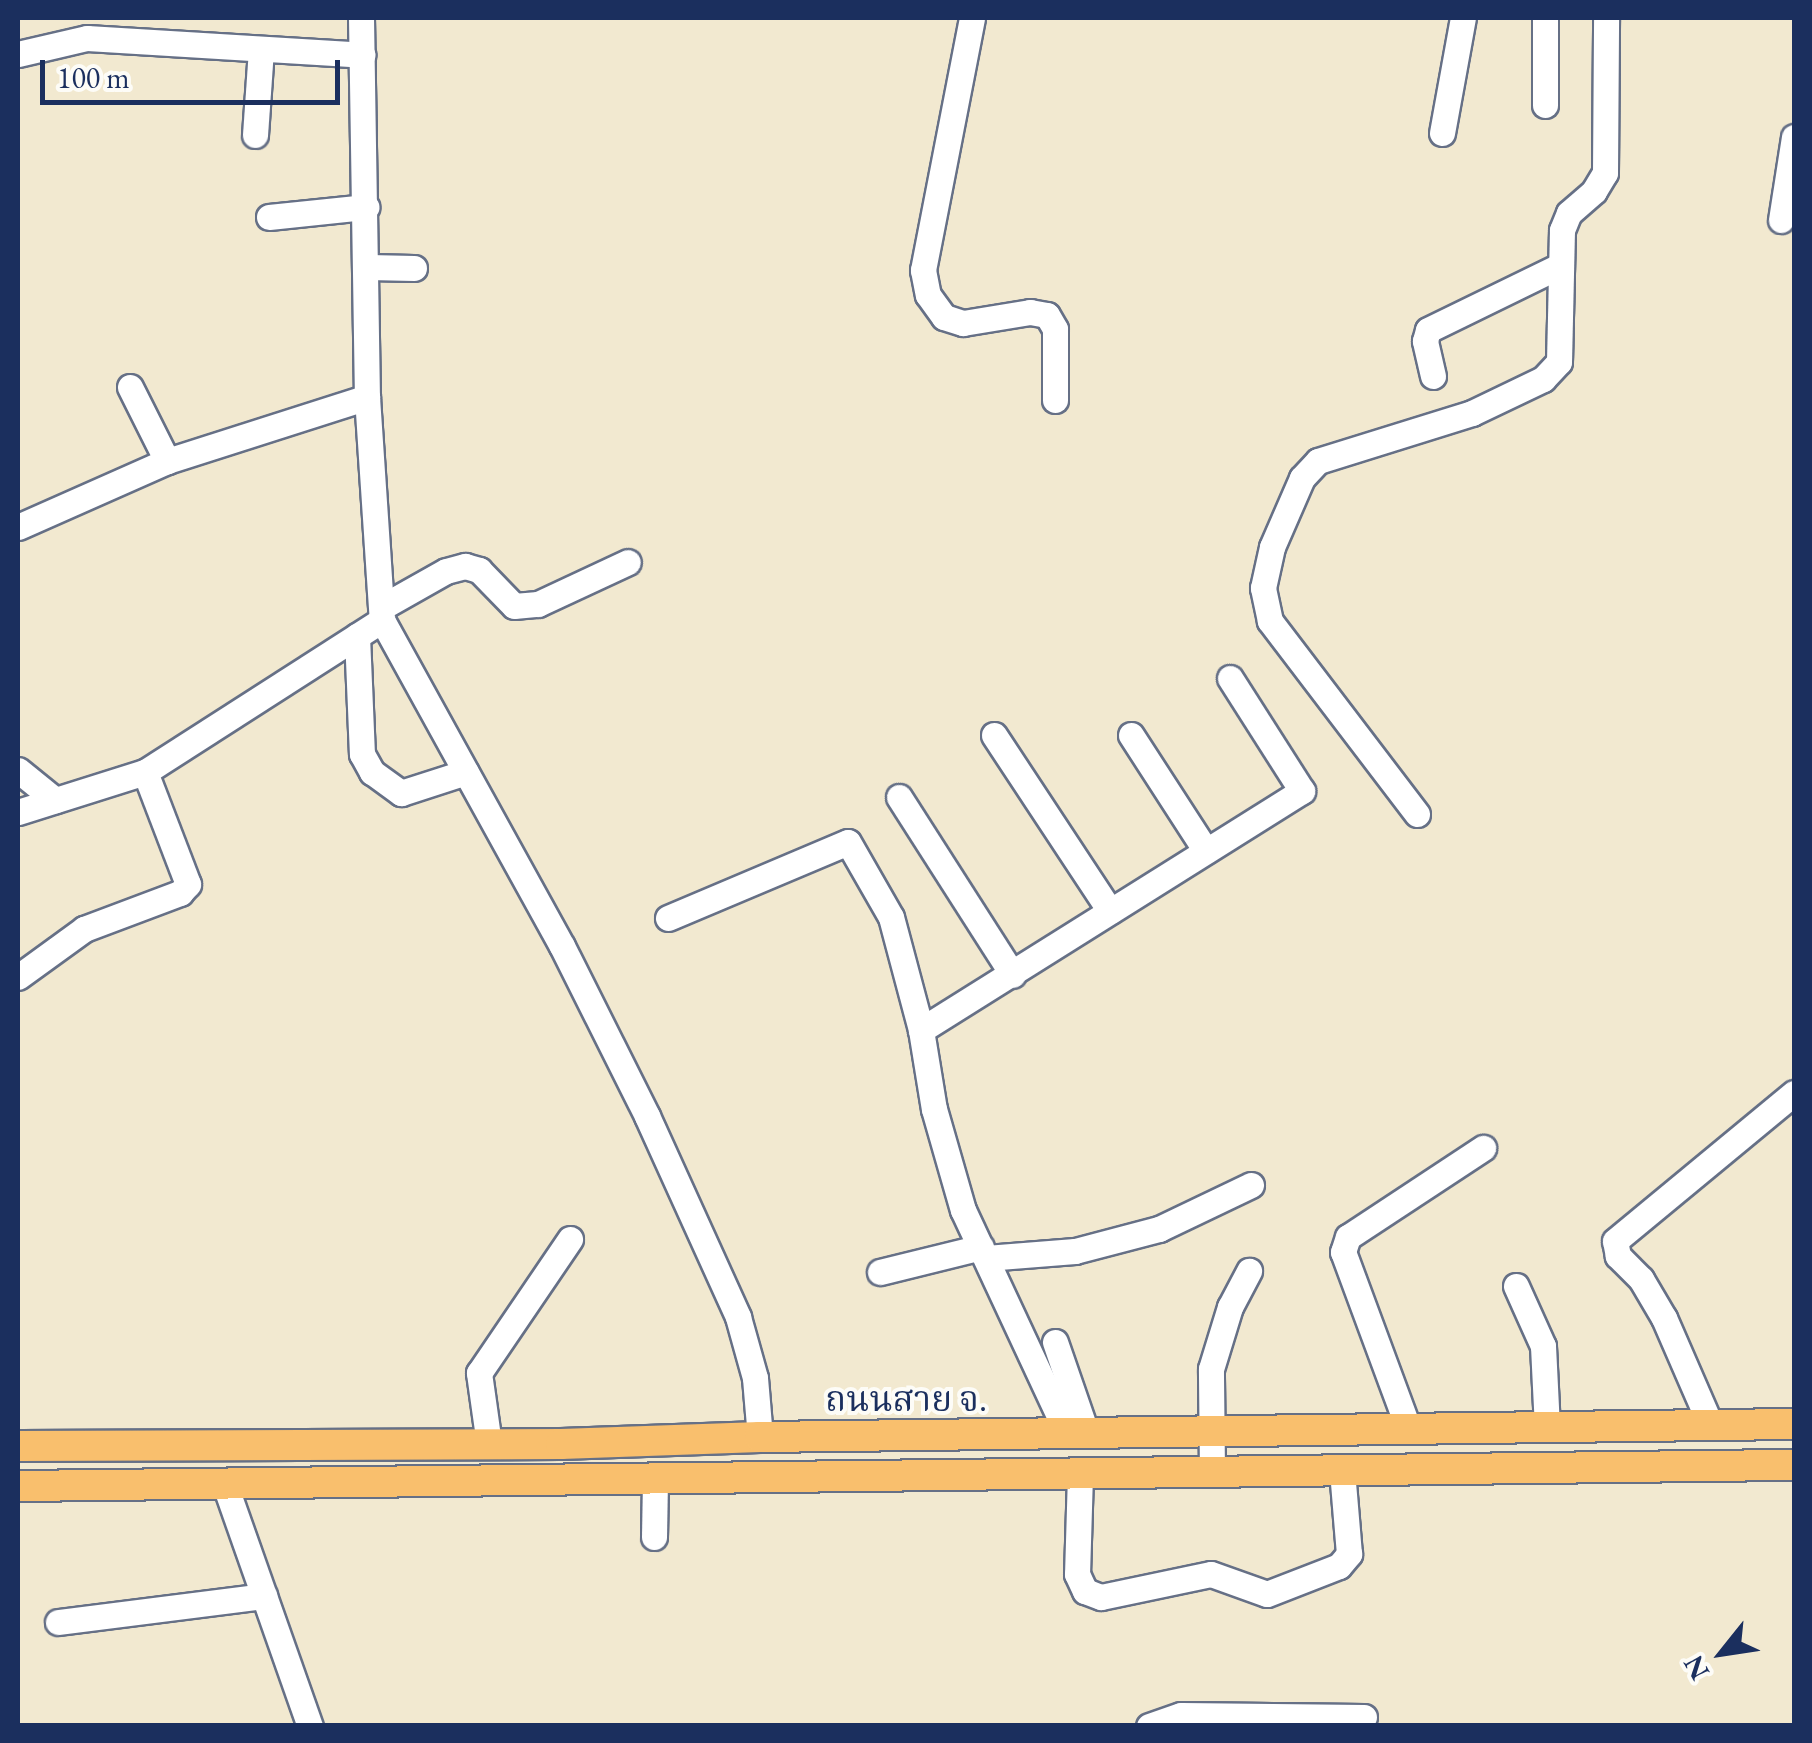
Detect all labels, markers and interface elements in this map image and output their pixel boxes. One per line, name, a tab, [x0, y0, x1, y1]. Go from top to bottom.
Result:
scale bar	[45, 40, 345, 102]
text: 100 m	[57, 58, 130, 97]
street label: ถนนสาย จ.	[825, 1378, 987, 1420]
north arrow	[1672, 1603, 1772, 1703]
text: N	[1675, 1649, 1717, 1687]

